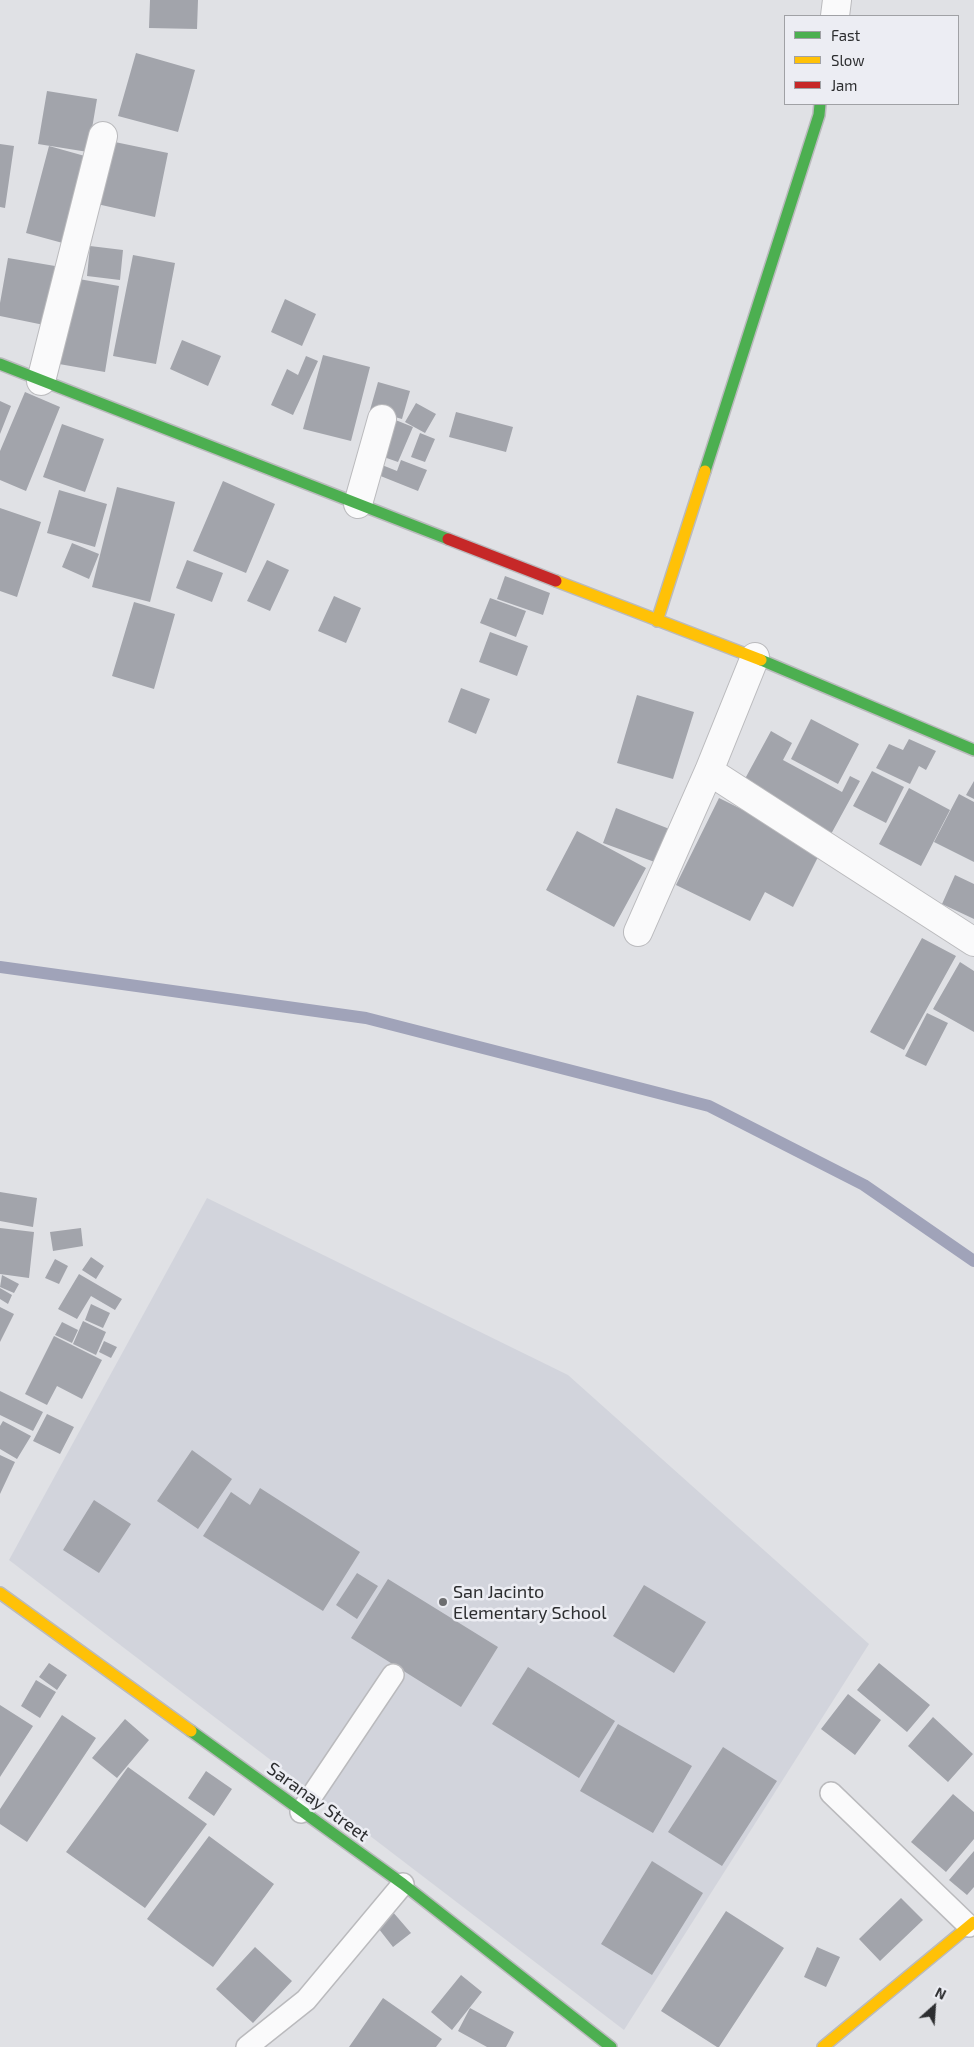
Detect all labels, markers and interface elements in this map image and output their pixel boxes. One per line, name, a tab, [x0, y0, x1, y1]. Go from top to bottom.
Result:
legend	[784, 15, 959, 105]
text: Fast	[831, 26, 860, 44]
text: Slow	[831, 51, 865, 69]
text: Jam	[831, 76, 857, 94]
place label: San Jacinto Elementary School	[453, 1581, 607, 1624]
marker: San Jacinto Elementary School	[437, 1596, 449, 1608]
street label: Saranay Street	[263, 1758, 373, 1846]
north arrow	[909, 1982, 959, 2032]
text: N	[933, 1983, 949, 2003]

